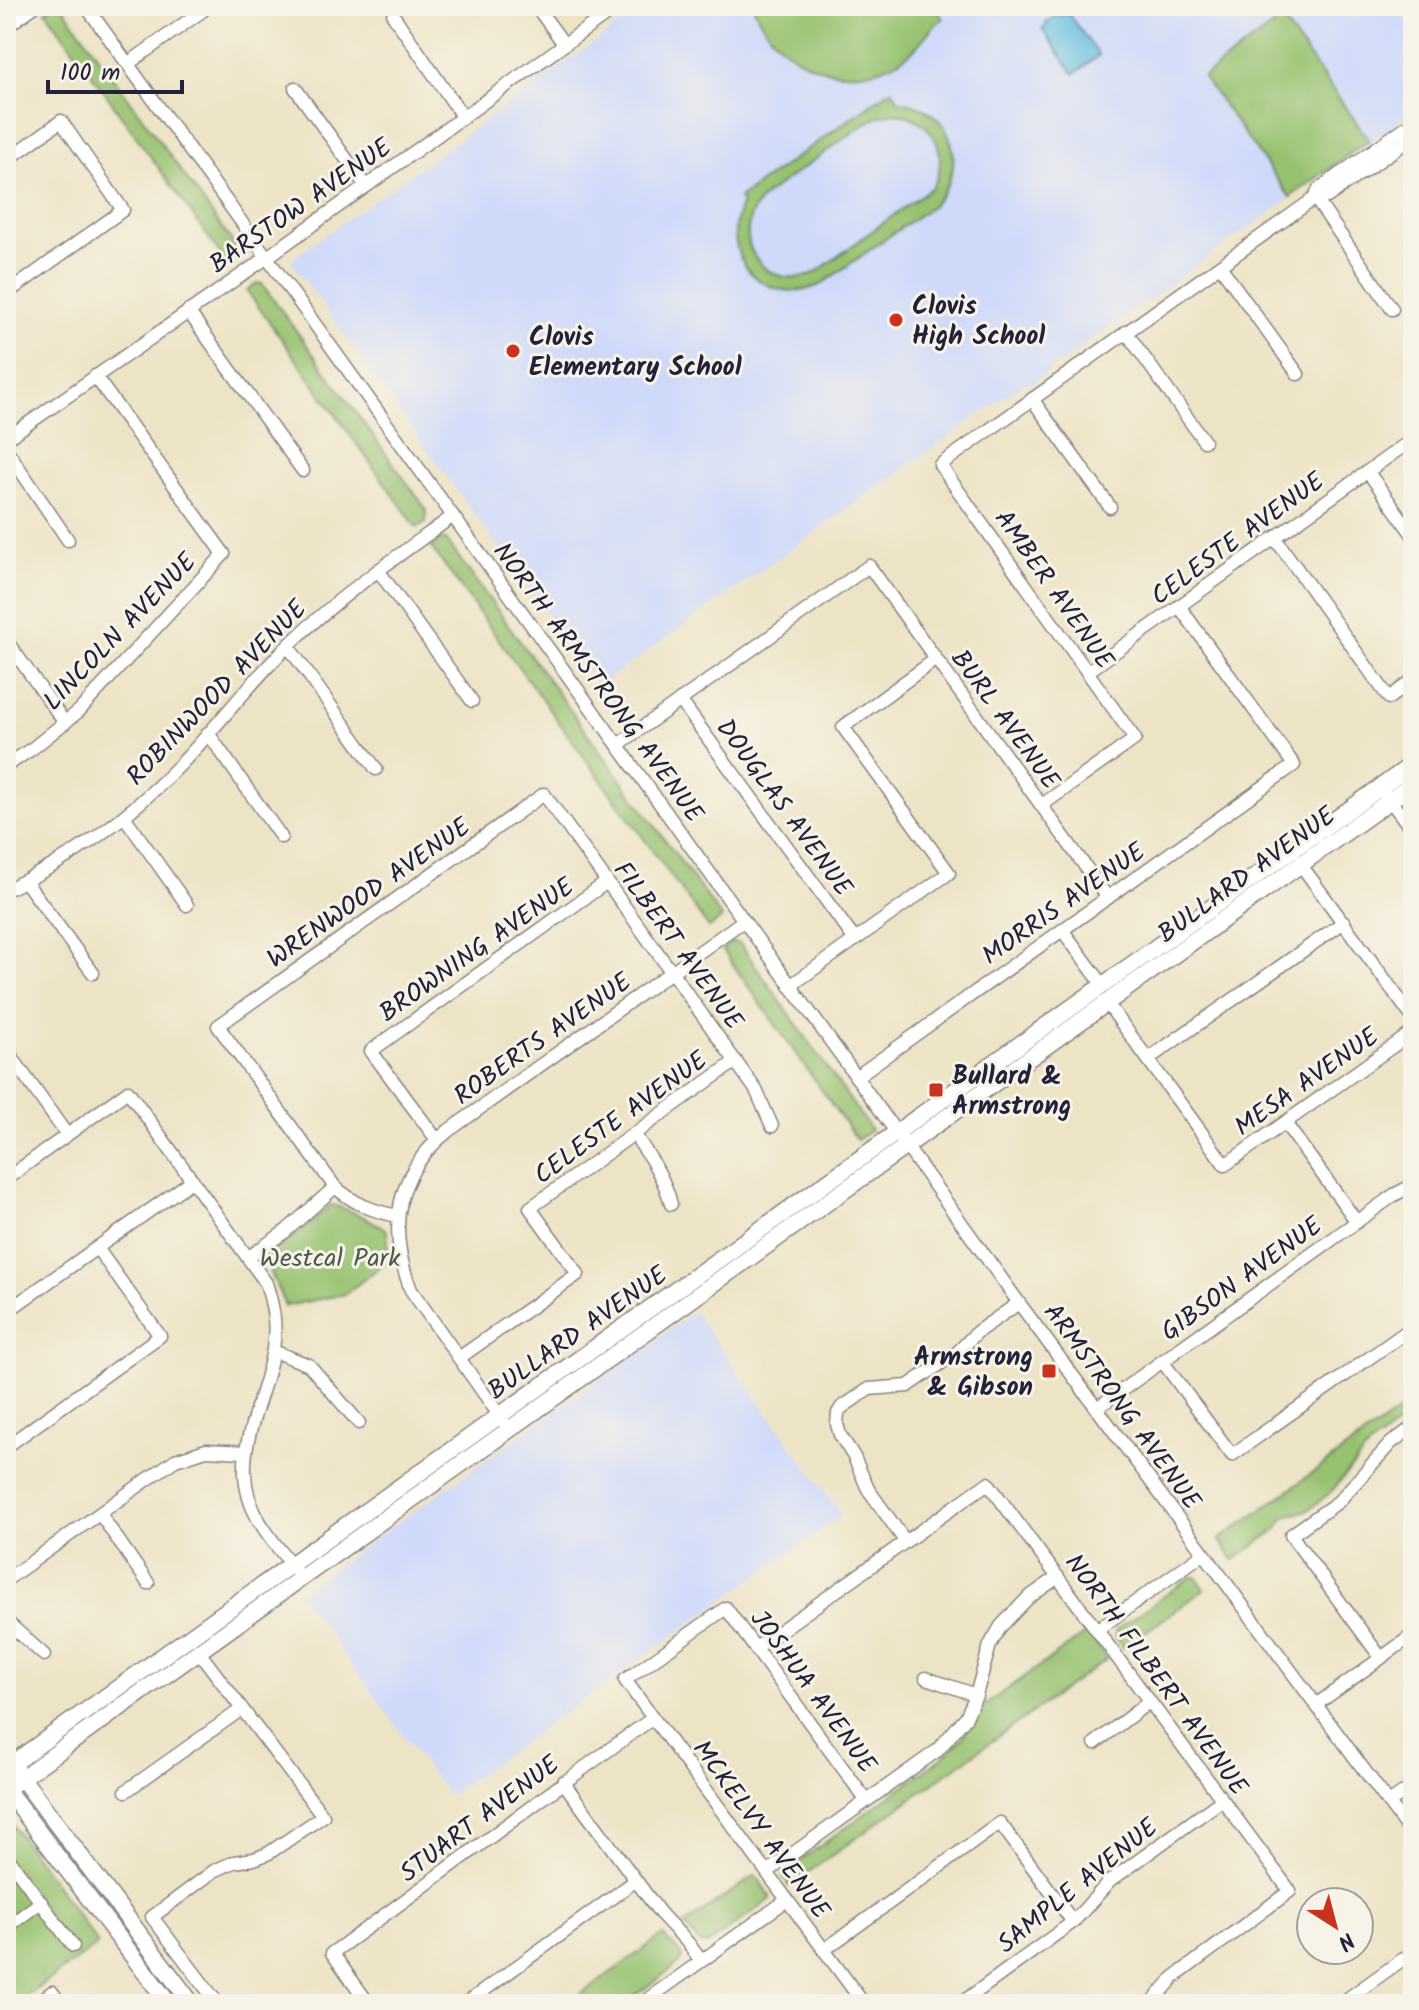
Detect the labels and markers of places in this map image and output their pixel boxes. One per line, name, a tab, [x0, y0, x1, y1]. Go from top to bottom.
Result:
place label: Clovis High School	[912, 286, 1045, 358]
marker: Clovis High School	[887, 311, 905, 329]
place label: Clovis Elementary School	[529, 317, 742, 389]
marker: Clovis Elementary School	[504, 342, 522, 360]
place label: Bullard & Armstrong	[952, 1056, 1071, 1128]
marker: Bullard & Armstrong	[927, 1081, 945, 1099]
place label: Armstrong & Gibson	[914, 1337, 1033, 1409]
marker: Armstrong & Gibson	[1040, 1362, 1058, 1380]

